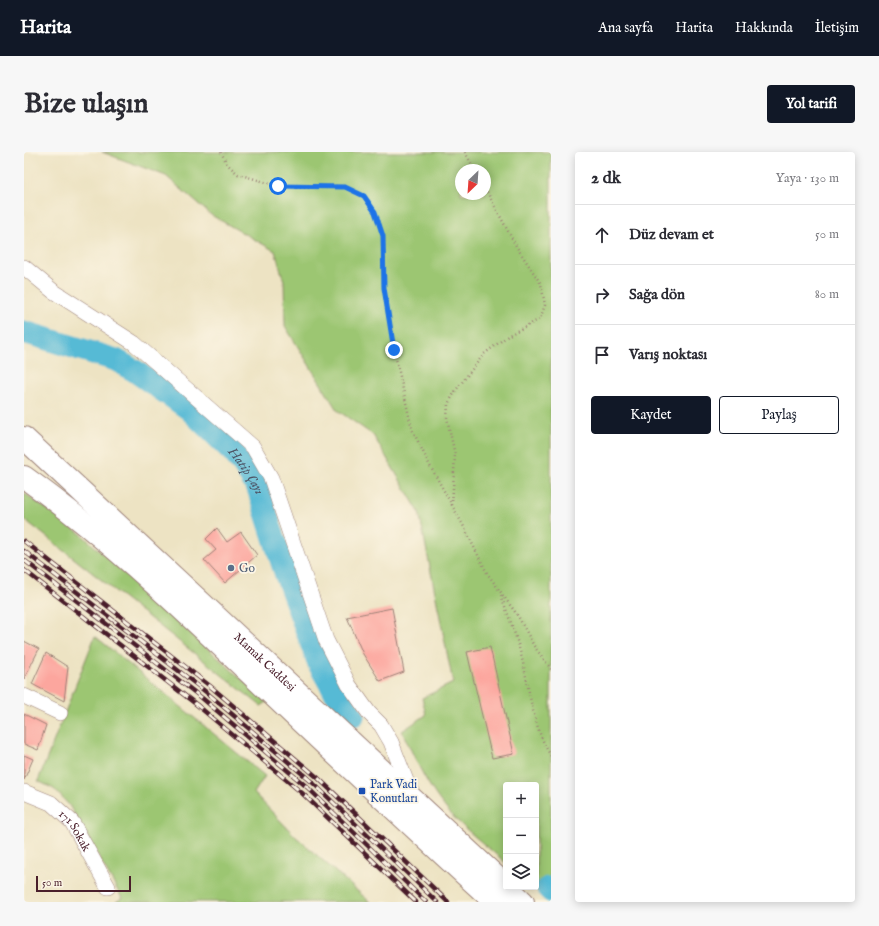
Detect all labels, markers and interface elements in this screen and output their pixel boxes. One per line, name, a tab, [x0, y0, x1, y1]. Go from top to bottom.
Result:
text: Harita	[20, 16, 71, 40]
text: Ana sayfa	[598, 19, 653, 37]
text: Harita	[675, 19, 713, 37]
text: Hakkında	[735, 19, 793, 37]
text: İletişim	[815, 19, 859, 37]
button: Yol tarifi	[767, 85, 855, 123]
text: Bize ulaşın	[24, 87, 148, 122]
north arrow	[455, 164, 491, 200]
text: 2 dk	[591, 168, 621, 189]
text: Yaya · 130 m	[776, 170, 839, 187]
route start	[269, 177, 287, 195]
icon: ahead	[591, 224, 613, 246]
text: Düz devam et	[629, 225, 714, 244]
text: 50 m	[815, 226, 839, 243]
icon: right	[591, 284, 613, 306]
text: Sağa dön	[629, 285, 685, 304]
text: 80 m	[815, 286, 839, 303]
route end	[385, 341, 403, 359]
icon: arrive	[591, 344, 613, 366]
text: Varış noktası	[629, 345, 707, 364]
button: Kaydet	[591, 396, 711, 434]
button: Paylaş	[719, 396, 839, 434]
water label: Hatip Çayı	[224, 443, 268, 497]
place label: Go	[239, 561, 256, 576]
marker: Go	[226, 563, 236, 573]
street label: Mamak Caddesi	[231, 629, 299, 695]
place label: Park Vadi Konutları	[370, 777, 418, 806]
map controls	[503, 782, 539, 890]
button: +	[503, 782, 539, 818]
marker: Park Vadi Konutları	[357, 786, 367, 796]
street label: 171 Sokak	[56, 806, 95, 855]
button: −	[503, 818, 539, 854]
button: layers	[503, 854, 539, 890]
scale bar	[36, 874, 131, 893]
text: 50 m	[42, 876, 62, 890]

